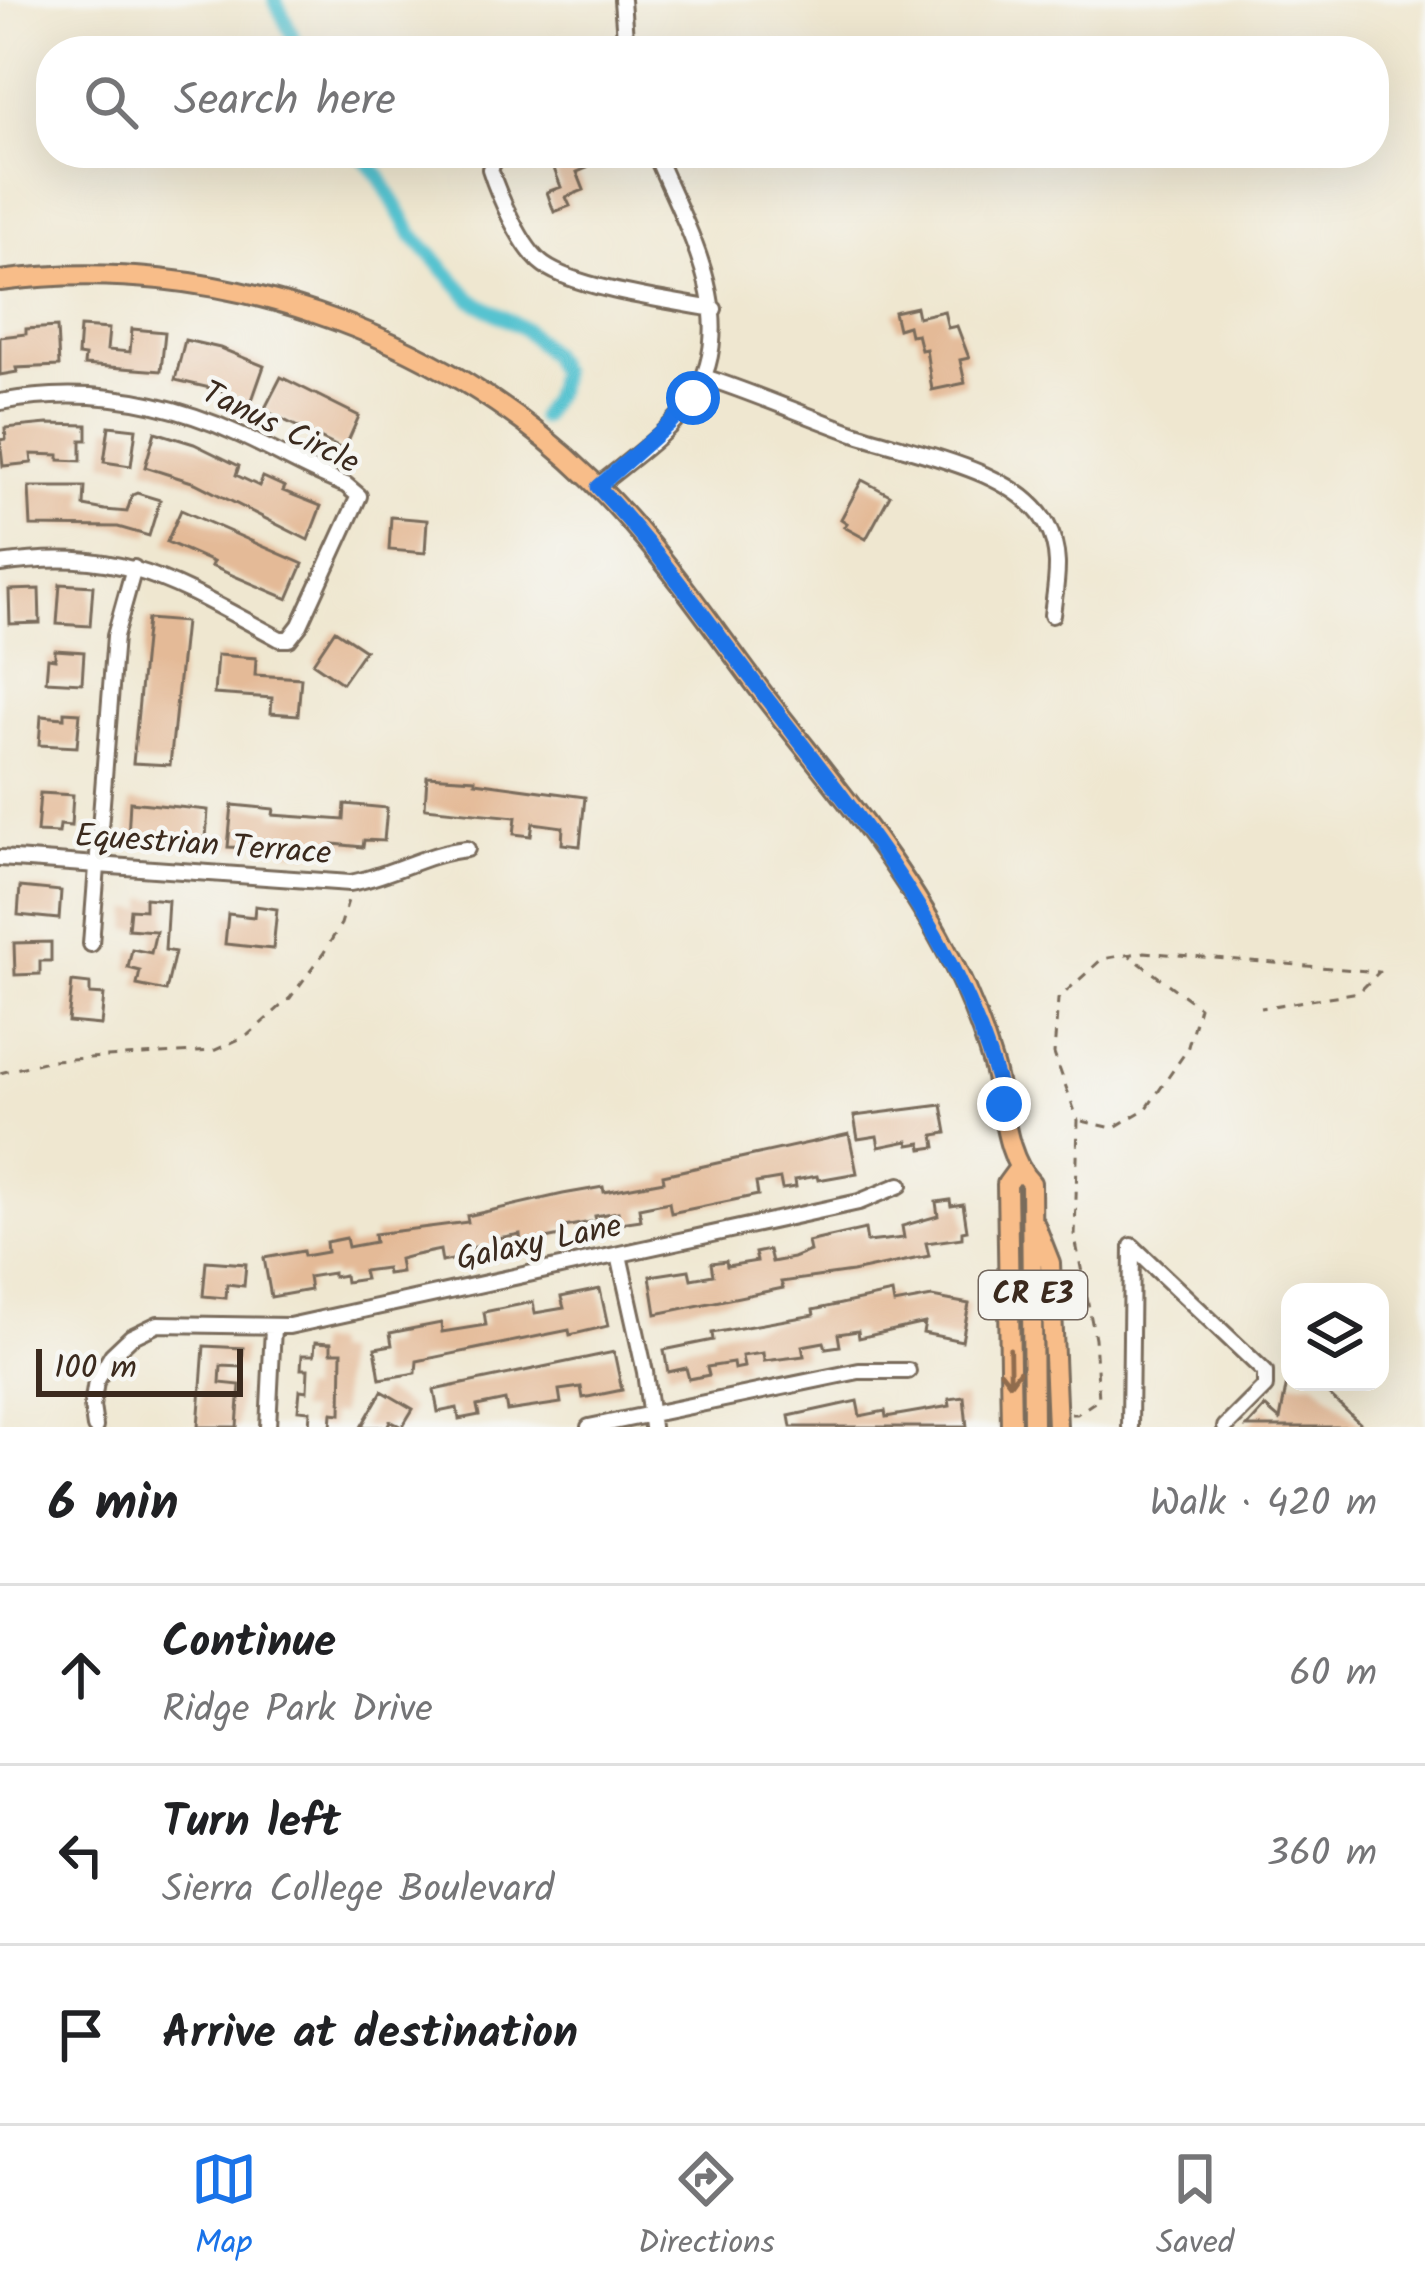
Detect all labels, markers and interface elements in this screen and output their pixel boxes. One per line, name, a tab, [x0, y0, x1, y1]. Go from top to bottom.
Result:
search box	[36, 36, 1389, 168]
text: Search here	[174, 66, 396, 138]
icon: search	[78, 69, 144, 135]
street label: Tanus Circle	[192, 368, 368, 490]
route start	[666, 371, 720, 425]
street label: Equestrian Terrace	[73, 811, 333, 881]
route end	[977, 1077, 1031, 1131]
street label: Galaxy Lane	[451, 1201, 627, 1287]
road number: CR E3	[979, 1271, 1087, 1319]
map controls	[1281, 1283, 1389, 1391]
button: layers	[1281, 1283, 1389, 1391]
scale bar	[36, 1343, 243, 1396]
text: 100 m	[54, 1343, 137, 1396]
one-way arrow	[999, 1347, 1022, 1386]
text: 6 min	[48, 1465, 179, 1546]
text: Walk · 420 m	[1150, 1474, 1377, 1536]
text: Continue	[162, 1608, 336, 1680]
icon: ahead	[48, 1642, 114, 1708]
text: 60 m	[1289, 1644, 1377, 1706]
text: Ridge Park Drive	[162, 1680, 433, 1742]
text: Turn left	[162, 1788, 341, 1860]
icon: left	[48, 1822, 114, 1888]
text: 360 m	[1267, 1824, 1377, 1886]
text: Sierra College Boulevard	[162, 1860, 554, 1922]
text: Arrive at destination	[162, 1999, 578, 2071]
icon: arrive	[48, 2002, 114, 2068]
tab: Map	[191, 2146, 257, 2271]
tab: Directions	[638, 2146, 775, 2271]
tab: Saved	[1156, 2146, 1234, 2271]

